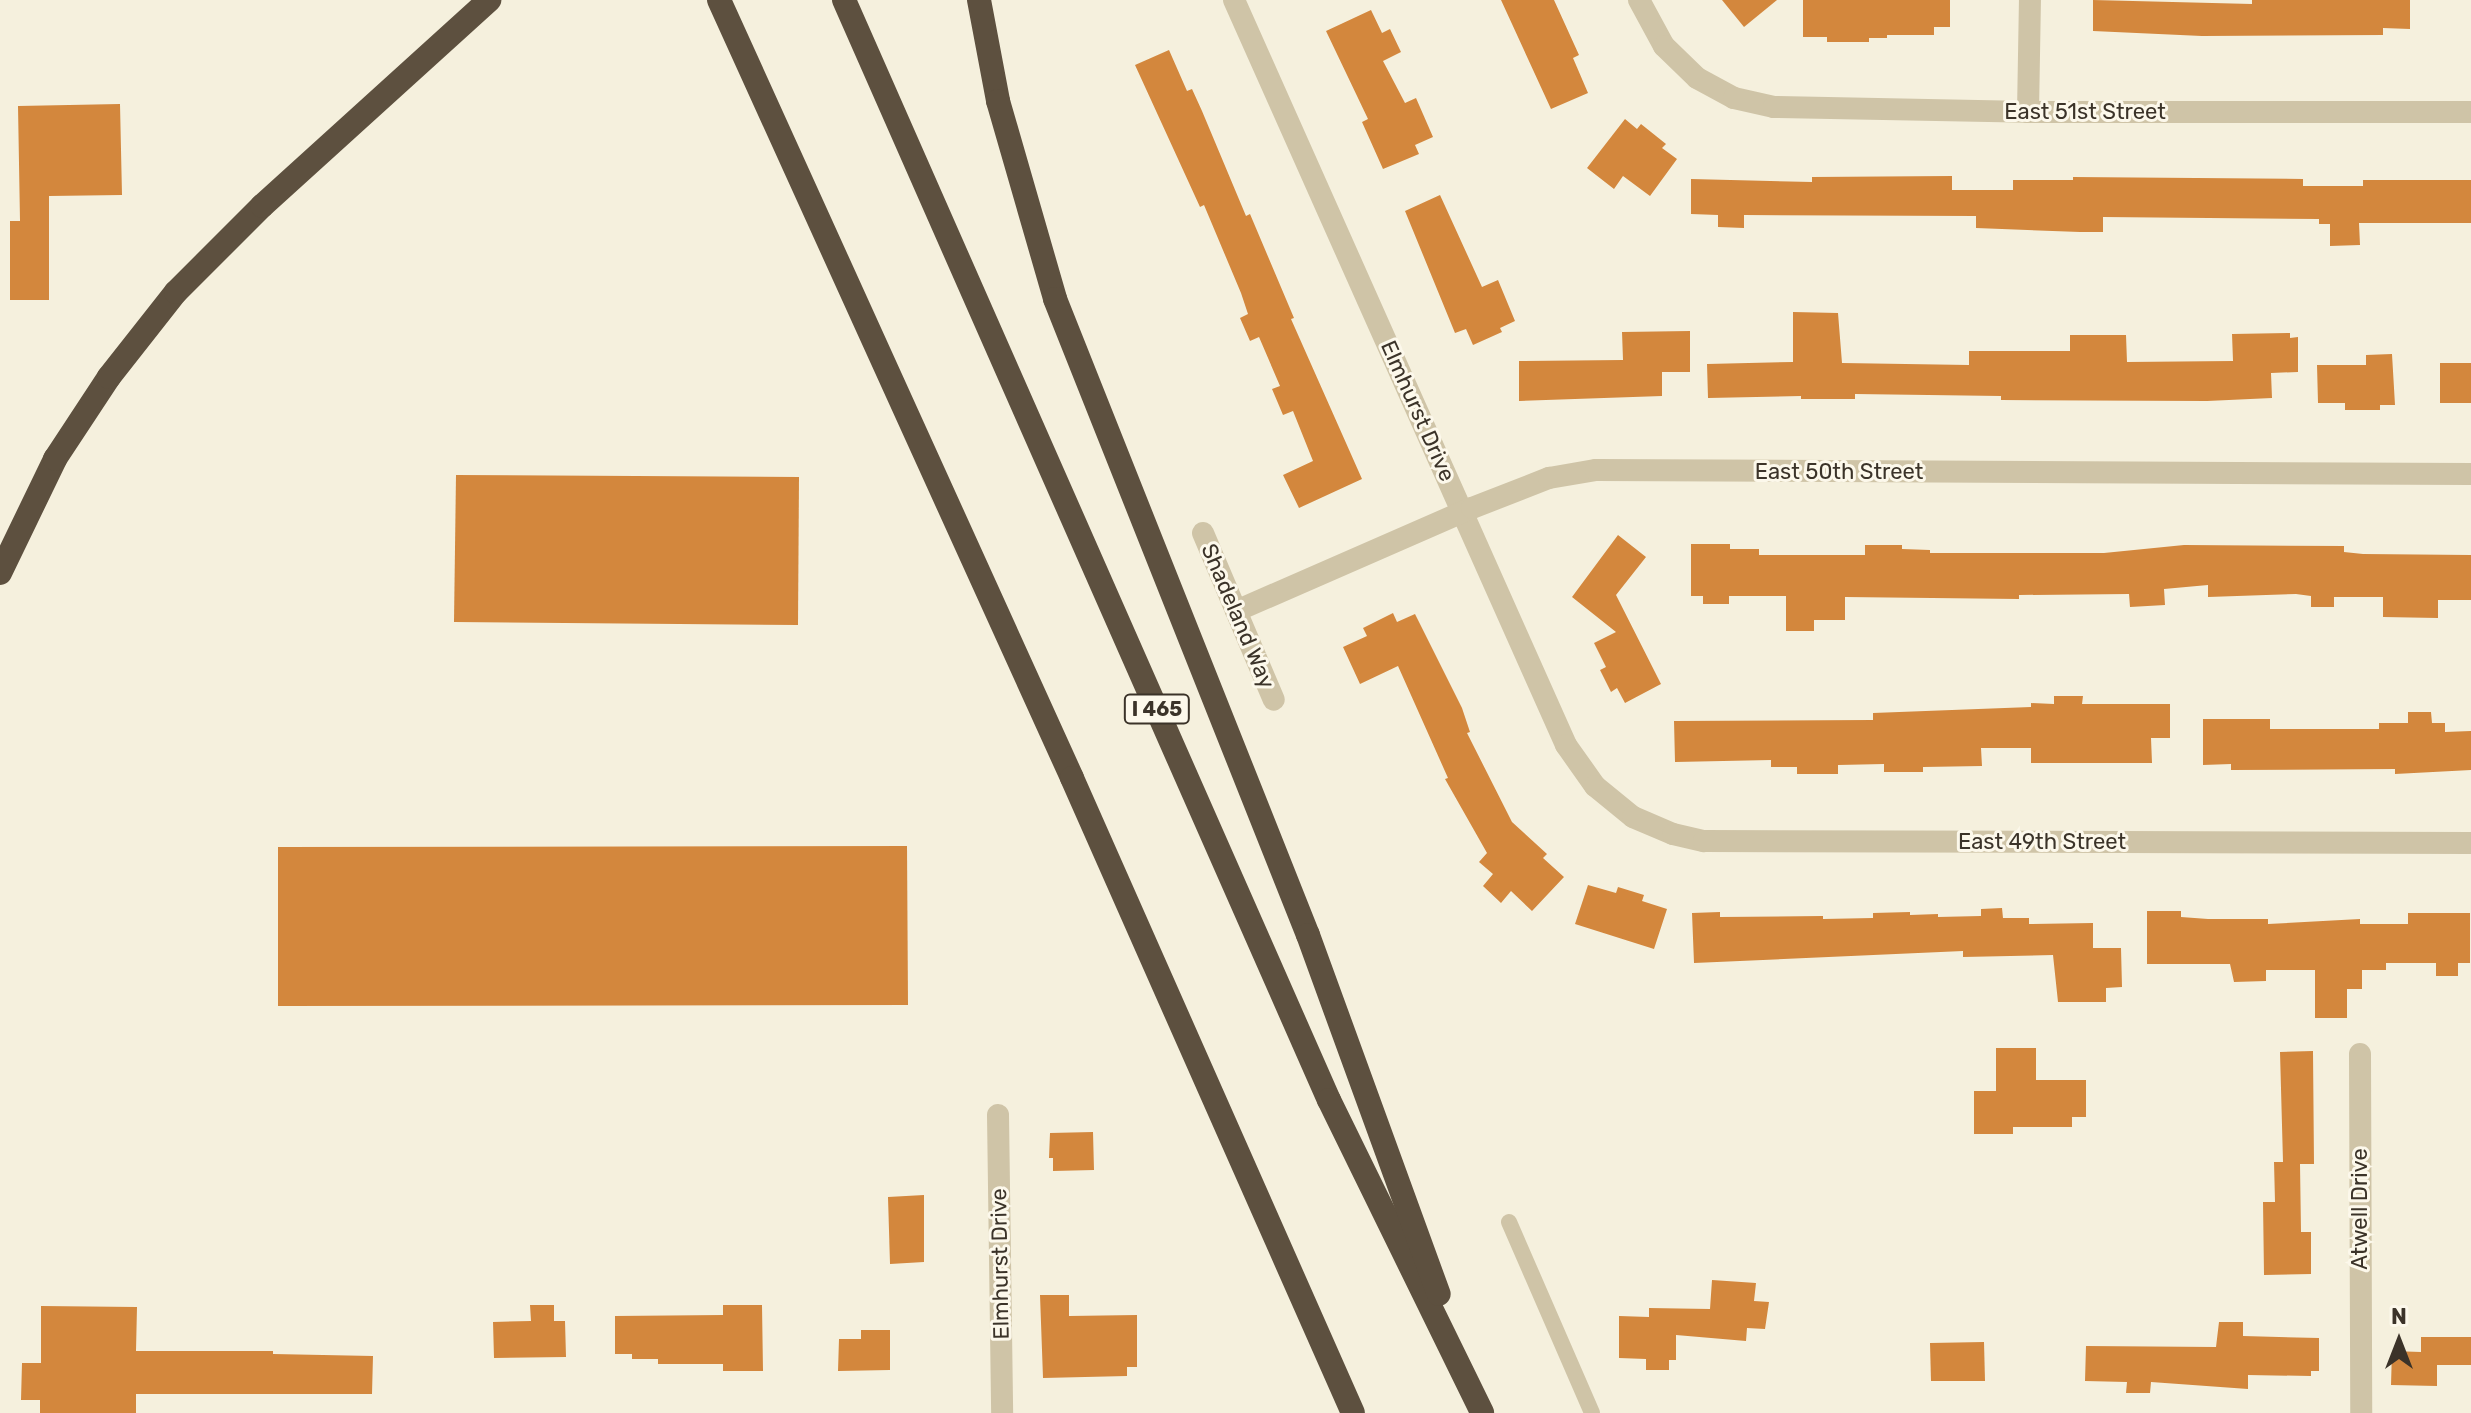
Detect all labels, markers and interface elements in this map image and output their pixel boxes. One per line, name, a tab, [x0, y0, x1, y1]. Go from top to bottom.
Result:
street label: East 51st Street	[2004, 99, 2166, 125]
street label: Elmhurst Drive	[1375, 336, 1461, 486]
street label: East 50th Street	[1755, 459, 1923, 485]
street label: Shadeland Way	[1196, 539, 1280, 693]
road number: I 465	[1123, 693, 1191, 725]
street label: East 49th Street	[1958, 829, 2126, 855]
street label: Atwell Drive	[2347, 1148, 2373, 1270]
street label: Elmhurst Drive	[985, 1188, 1015, 1340]
north arrow	[2359, 1301, 2439, 1381]
text: N	[2391, 1303, 2407, 1330]

